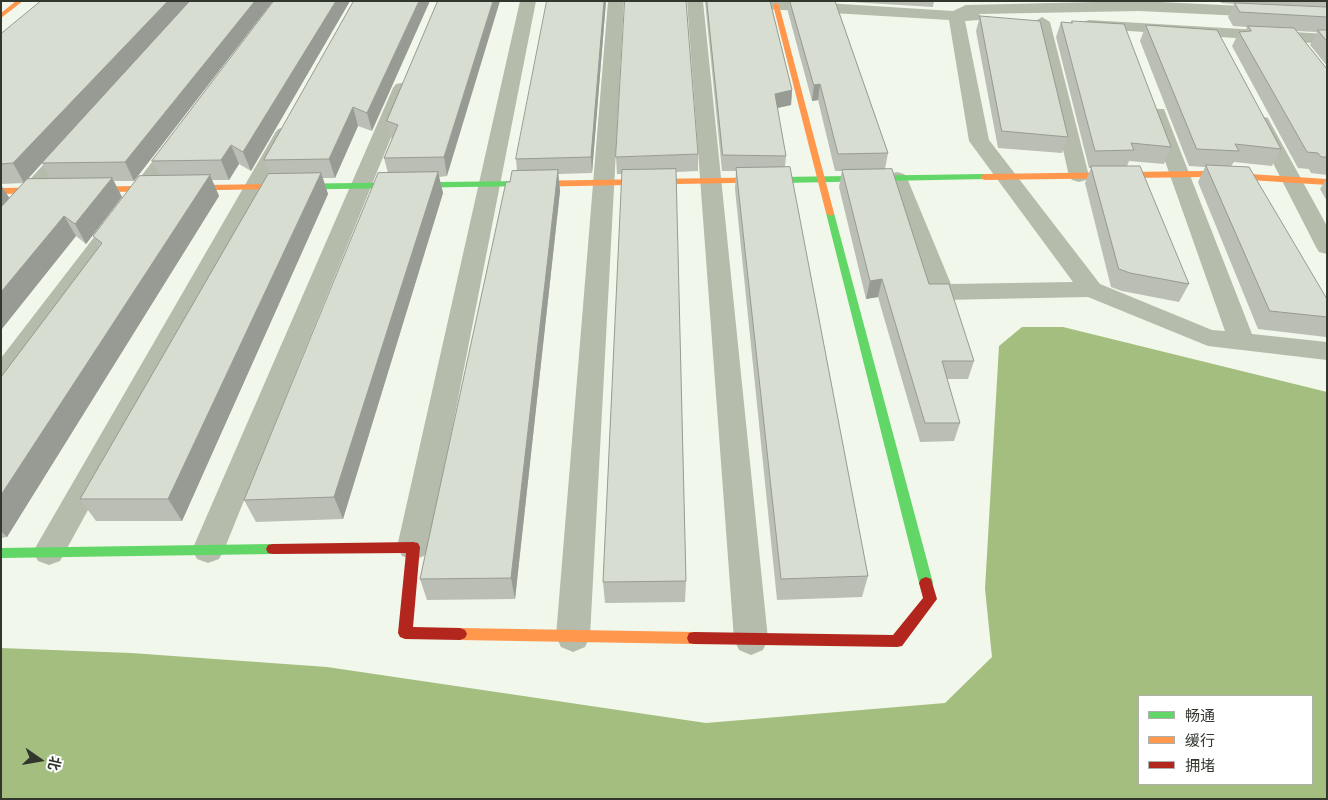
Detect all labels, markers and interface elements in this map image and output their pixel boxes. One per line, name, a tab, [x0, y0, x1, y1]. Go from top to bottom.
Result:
legend	[1138, 695, 1313, 785]
text: 畅通	[1185, 706, 1215, 725]
text: 缓行	[1185, 731, 1215, 750]
north arrow	[15, 735, 65, 785]
text: 北	[44, 755, 65, 772]
text: 拥堵	[1185, 756, 1215, 775]

